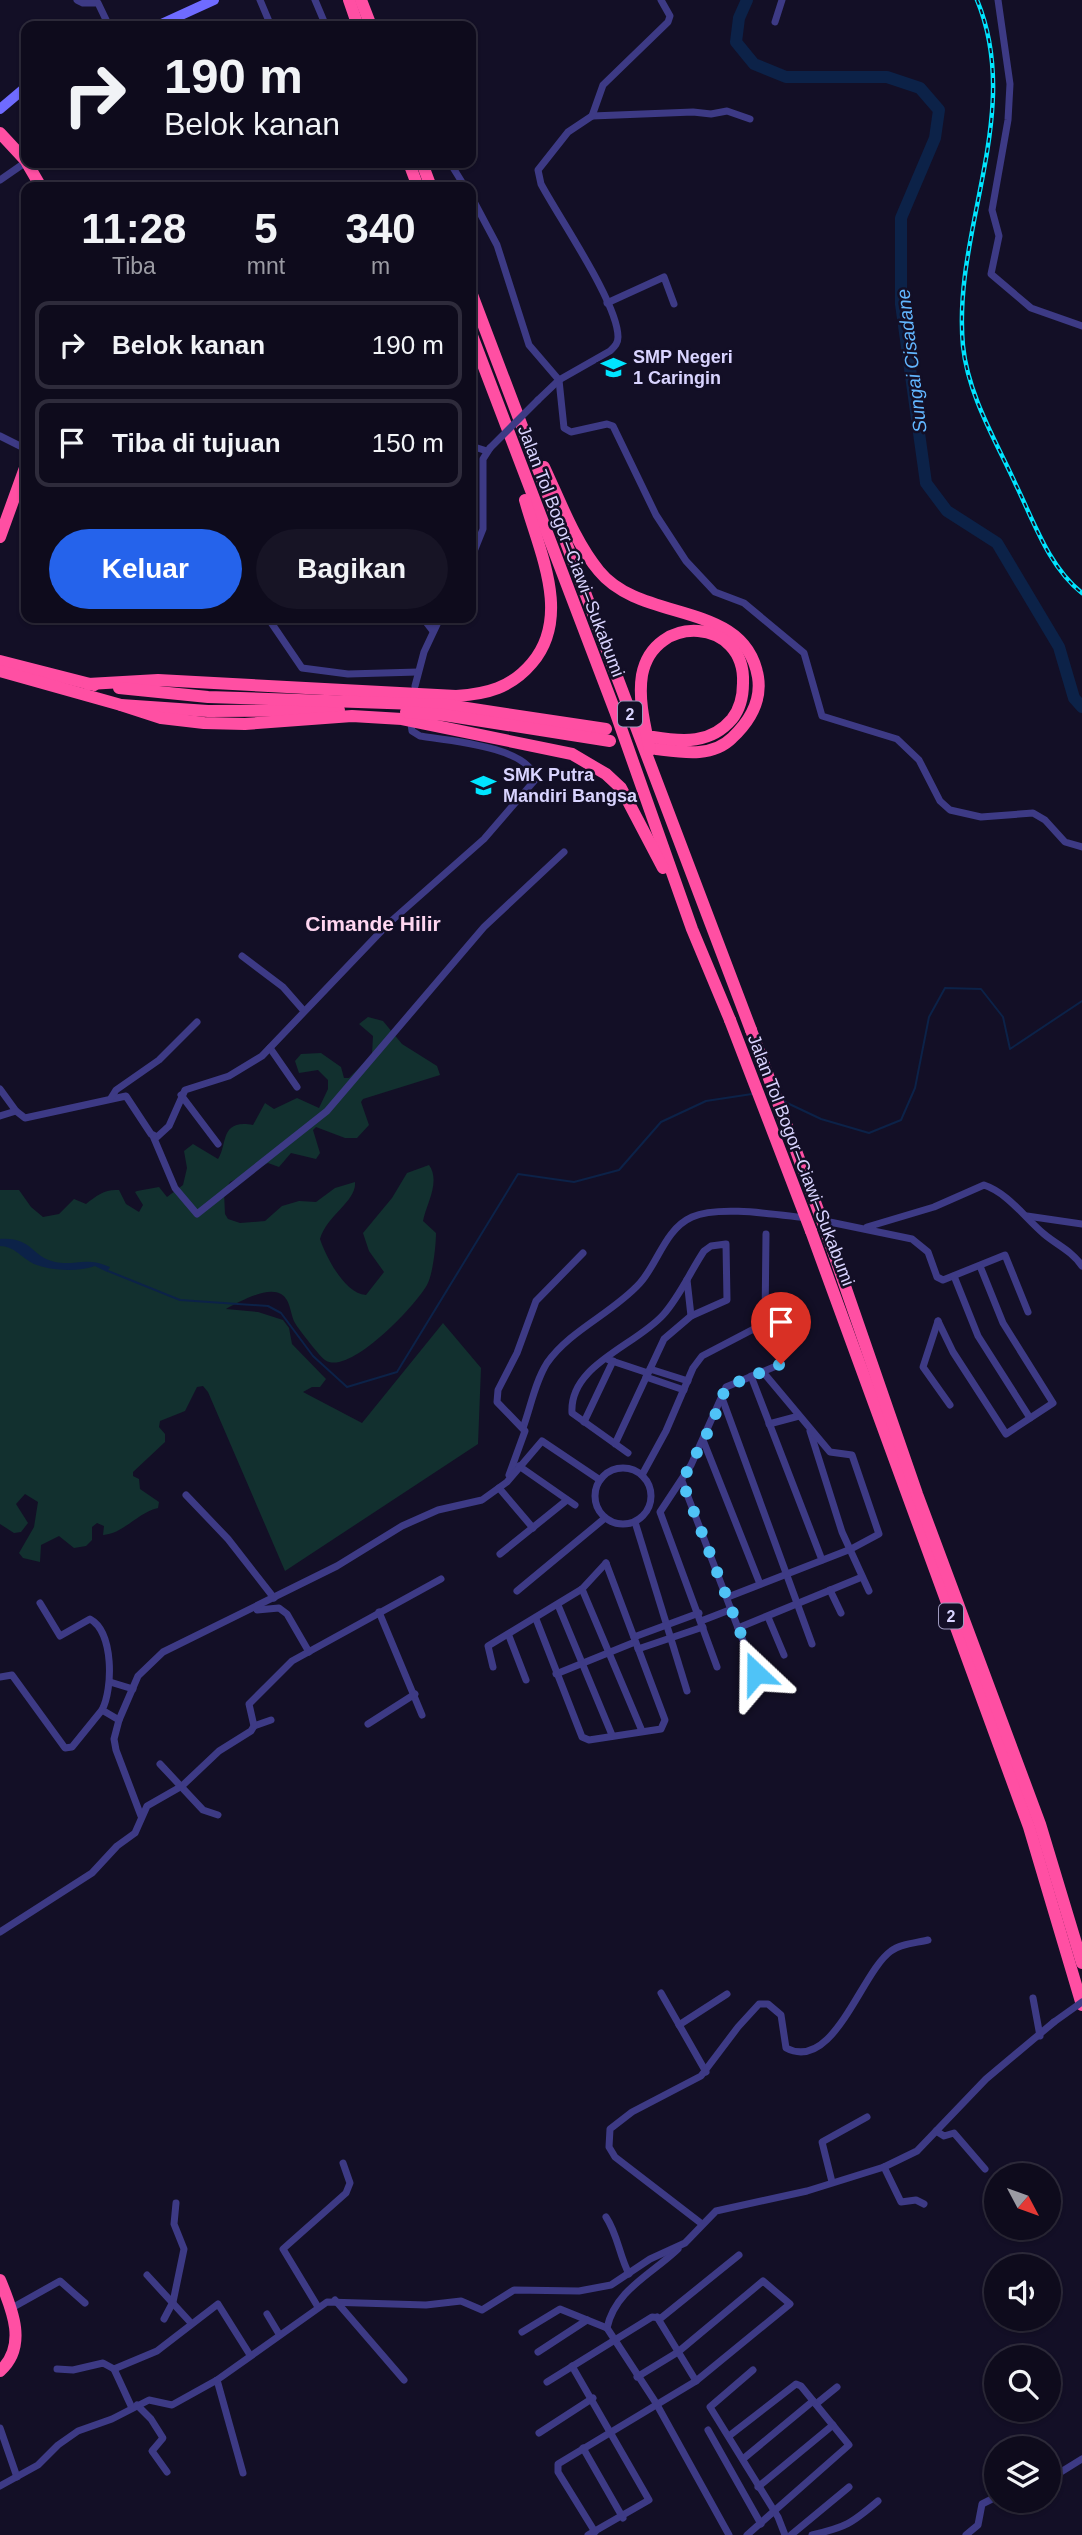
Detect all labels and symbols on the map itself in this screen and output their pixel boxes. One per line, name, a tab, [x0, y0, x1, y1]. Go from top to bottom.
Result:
water label: Sungai Cisadane	[892, 288, 931, 434]
place label: SMP Negeri 1 Caringin	[633, 347, 733, 388]
school or university icon: SMP Negeri 1 Caringin	[599, 353, 627, 381]
street label: Jalan Tol Bogor–Ciawi–Sukabumi	[514, 422, 628, 680]
road number: 2	[618, 702, 642, 726]
place label: SMK Putra Mandiri Bangsa	[503, 765, 638, 806]
school or university icon: SMK Putra Mandiri Bangsa	[469, 771, 497, 799]
district label: Cimande Hilir	[305, 912, 441, 935]
street label: Jalan Tol Bogor–Ciawi–Sukabumi	[744, 1031, 858, 1289]
pin	[751, 1292, 811, 1364]
road number: 2	[939, 1604, 963, 1628]
position arrow	[719, 1636, 793, 1710]
north arrow	[984, 2163, 1060, 2240]

